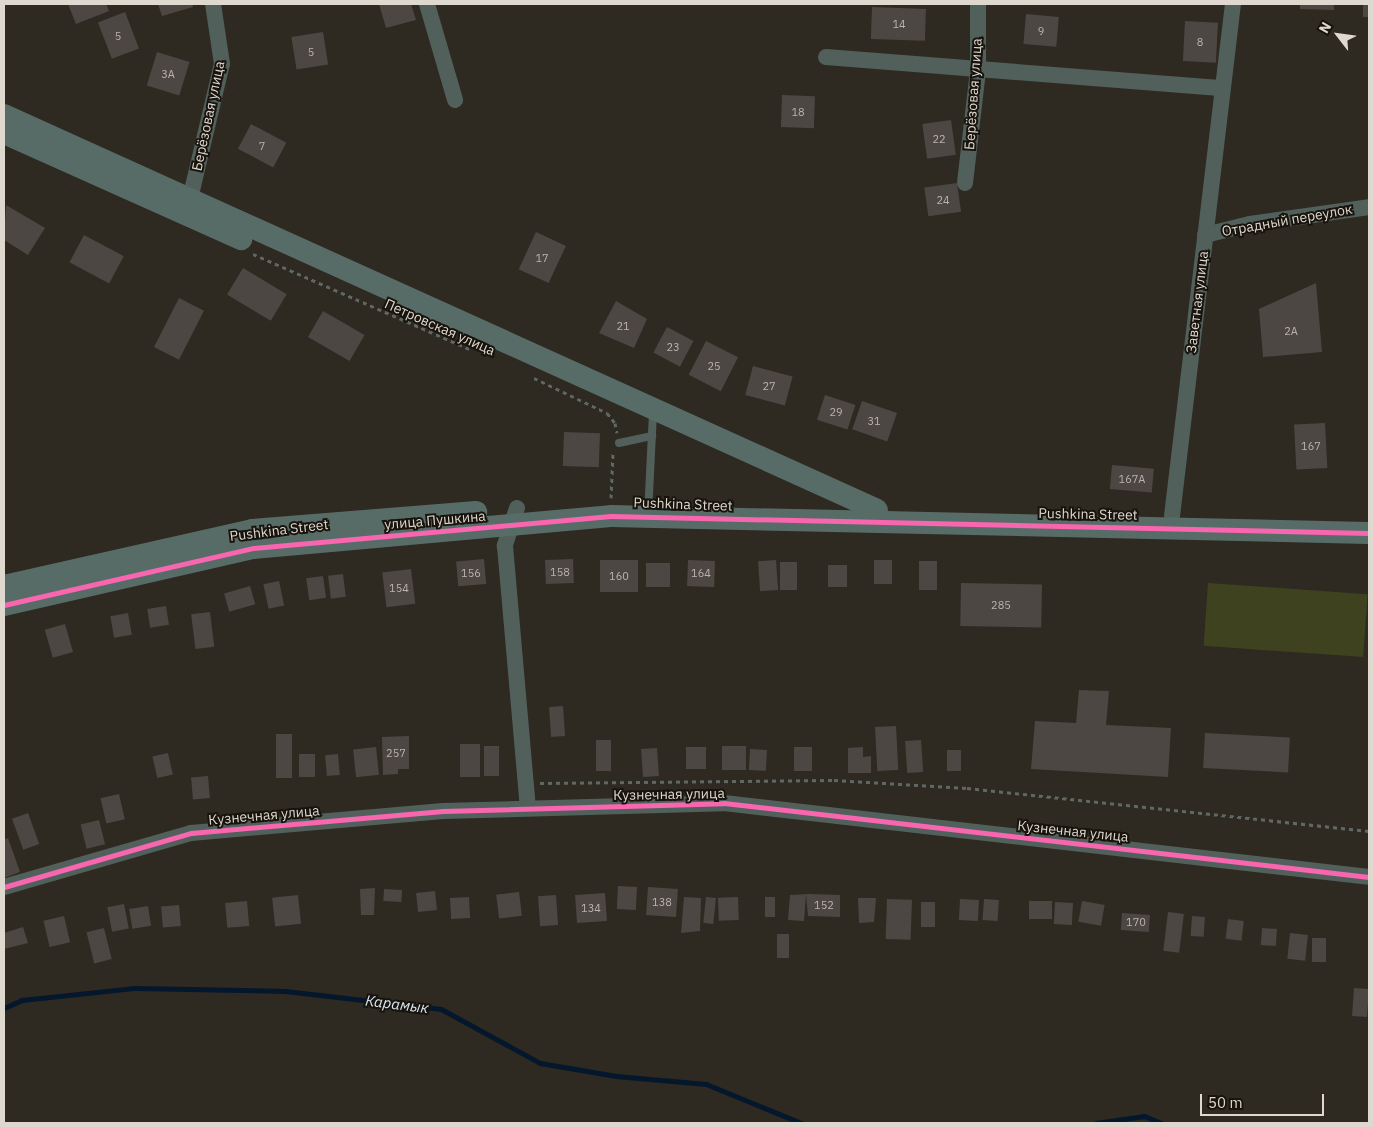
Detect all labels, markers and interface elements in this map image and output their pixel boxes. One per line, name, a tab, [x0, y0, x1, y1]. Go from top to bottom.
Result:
north arrow	[1313, 10, 1363, 60]
house number: 14	[892, 17, 906, 31]
text: N	[1315, 19, 1335, 36]
house number: 9	[1038, 24, 1044, 38]
house number: 5	[115, 29, 121, 43]
house number: 8	[1197, 35, 1203, 49]
street label: Берёзовая улица	[961, 38, 985, 150]
house number: 5	[308, 45, 314, 59]
street label: Берёзовая улица	[188, 59, 228, 173]
house number: 3А	[161, 67, 175, 81]
house number: 18	[791, 105, 805, 119]
house number: 22	[932, 132, 946, 146]
house number: 7	[259, 139, 265, 153]
house number: 24	[936, 193, 950, 207]
street label: Отрадный переулок	[1220, 200, 1354, 240]
street label: Заветная улица	[1182, 250, 1212, 354]
house number: 17	[535, 251, 549, 265]
street label: Петровская улица	[382, 295, 498, 359]
house number: 21	[616, 319, 630, 333]
house number: 2А	[1284, 324, 1298, 338]
house number: 23	[666, 340, 680, 354]
house number: 25	[707, 359, 721, 373]
house number: 27	[762, 379, 776, 393]
house number: 29	[829, 405, 843, 419]
house number: 31	[867, 414, 881, 428]
house number: 167	[1301, 439, 1321, 453]
house number: 167А	[1119, 472, 1145, 486]
street label: Pushkina Street	[633, 494, 733, 514]
street label: Pushkina Street	[1038, 505, 1138, 523]
street label: улица Пушкина	[384, 507, 486, 533]
street label: Pushkina Street	[229, 516, 329, 544]
house number: 158	[550, 565, 570, 579]
house number: 156	[461, 566, 481, 580]
house number: 164	[691, 566, 711, 580]
house number: 160	[609, 569, 629, 583]
house number: 154	[389, 581, 409, 595]
house number: 285	[991, 598, 1011, 612]
house number: 257	[386, 746, 406, 760]
street label: Кузнечная улица	[613, 785, 725, 803]
street label: Кузнечная улица	[208, 802, 320, 828]
street label: Кузнечная улица	[1017, 817, 1129, 845]
house number: 138	[652, 895, 672, 909]
house number: 152	[814, 898, 834, 912]
house number: 134	[581, 901, 601, 915]
house number: 170	[1126, 915, 1146, 929]
water label: Карамык	[364, 991, 430, 1017]
scale bar	[1203, 1084, 1327, 1116]
text: 50 m	[1208, 1093, 1243, 1112]

